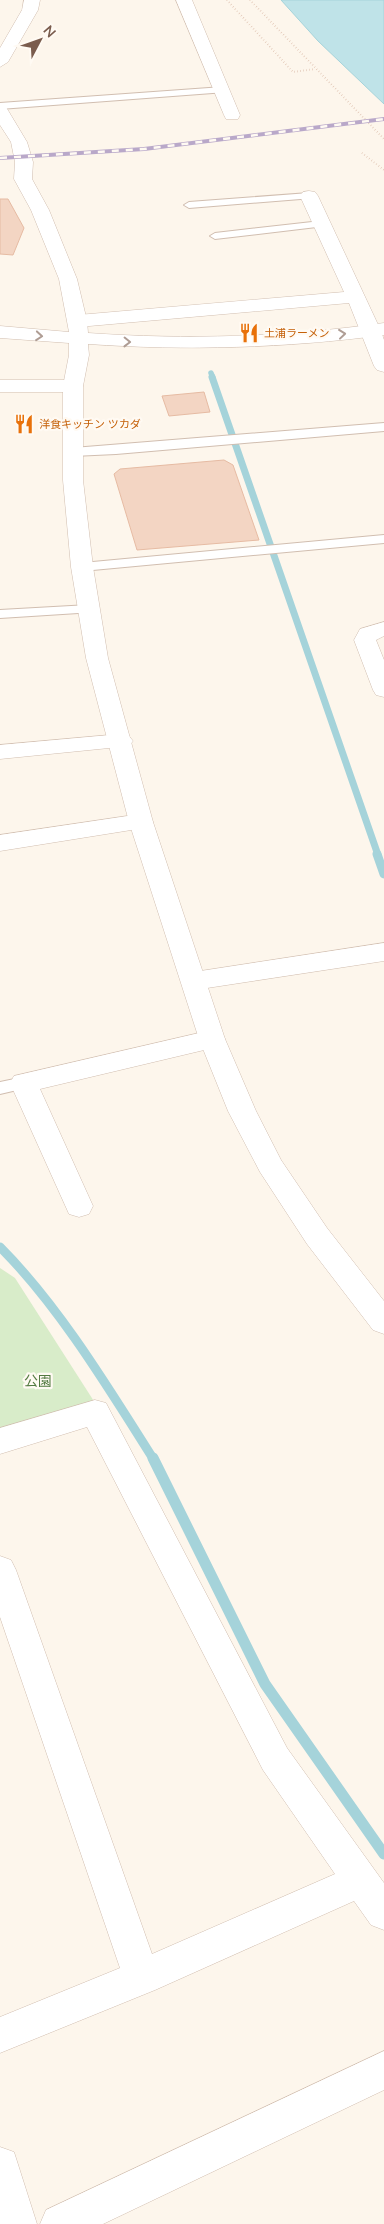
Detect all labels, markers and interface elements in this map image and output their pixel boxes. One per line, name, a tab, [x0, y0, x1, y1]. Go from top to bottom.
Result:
north arrow	[15, 15, 65, 65]
text: N	[39, 22, 60, 42]
restaurant icon: 土浦ラーメン	[238, 322, 260, 344]
place label: 土浦ラーメン	[264, 326, 330, 341]
one-way arrow	[338, 329, 346, 340]
one-way arrow	[36, 330, 44, 341]
one-way arrow	[124, 337, 131, 347]
restaurant icon: 洋食キッチン ツカダ	[13, 413, 35, 435]
place label: 洋食キッチン ツカダ	[39, 417, 141, 432]
park label: 公園	[24, 1372, 52, 1391]

